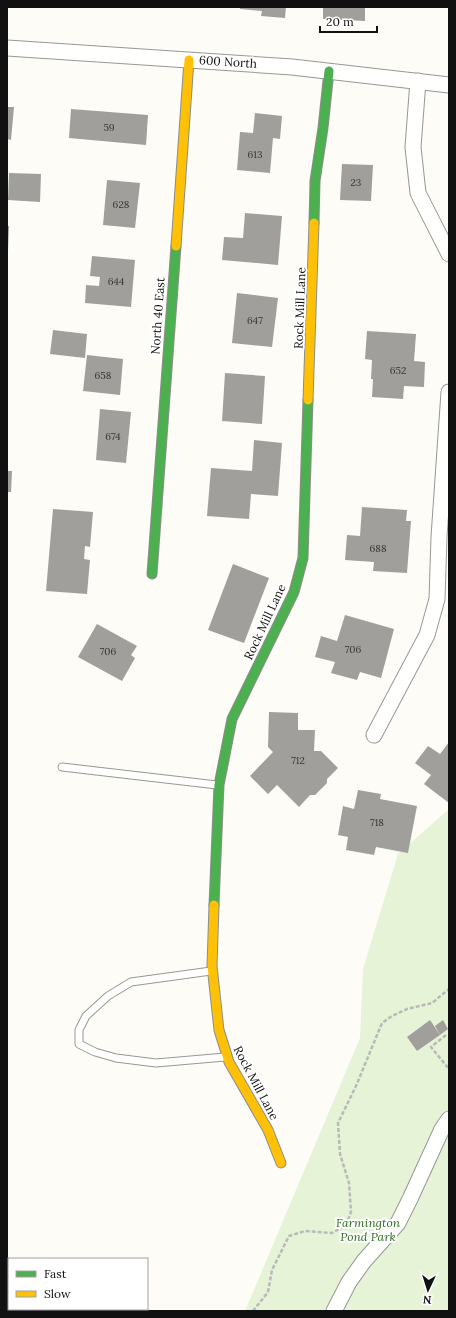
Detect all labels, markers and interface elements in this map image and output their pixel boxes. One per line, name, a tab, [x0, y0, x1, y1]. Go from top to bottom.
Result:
scale bar	[320, 8, 377, 34]
text: 20 m	[326, 14, 354, 29]
street label: 600 North	[199, 52, 258, 71]
house number: 59	[103, 121, 115, 134]
house number: 613	[248, 148, 263, 161]
house number: 23	[351, 176, 362, 189]
house number: 628	[113, 198, 130, 211]
street label: Rock Mill Lane	[291, 266, 308, 349]
house number: 644	[108, 275, 125, 288]
street label: North 40 East	[147, 277, 168, 355]
house number: 647	[247, 314, 263, 327]
house number: 652	[390, 364, 406, 377]
house number: 658	[95, 369, 112, 382]
house number: 674	[105, 430, 121, 443]
house number: 688	[369, 542, 387, 555]
street label: Rock Mill Lane	[240, 581, 289, 662]
house number: 706	[345, 643, 362, 656]
house number: 706	[100, 645, 117, 658]
house number: 712	[291, 754, 305, 767]
house number: 718	[370, 816, 384, 829]
street label: Rock Mill Lane	[231, 1043, 282, 1123]
park label: Farmington Pond Park	[336, 1215, 401, 1244]
legend	[8, 1258, 148, 1310]
text: Fast	[44, 1266, 67, 1281]
north arrow	[408, 1270, 448, 1310]
text: Slow	[44, 1286, 71, 1301]
text: N	[422, 1293, 432, 1307]

